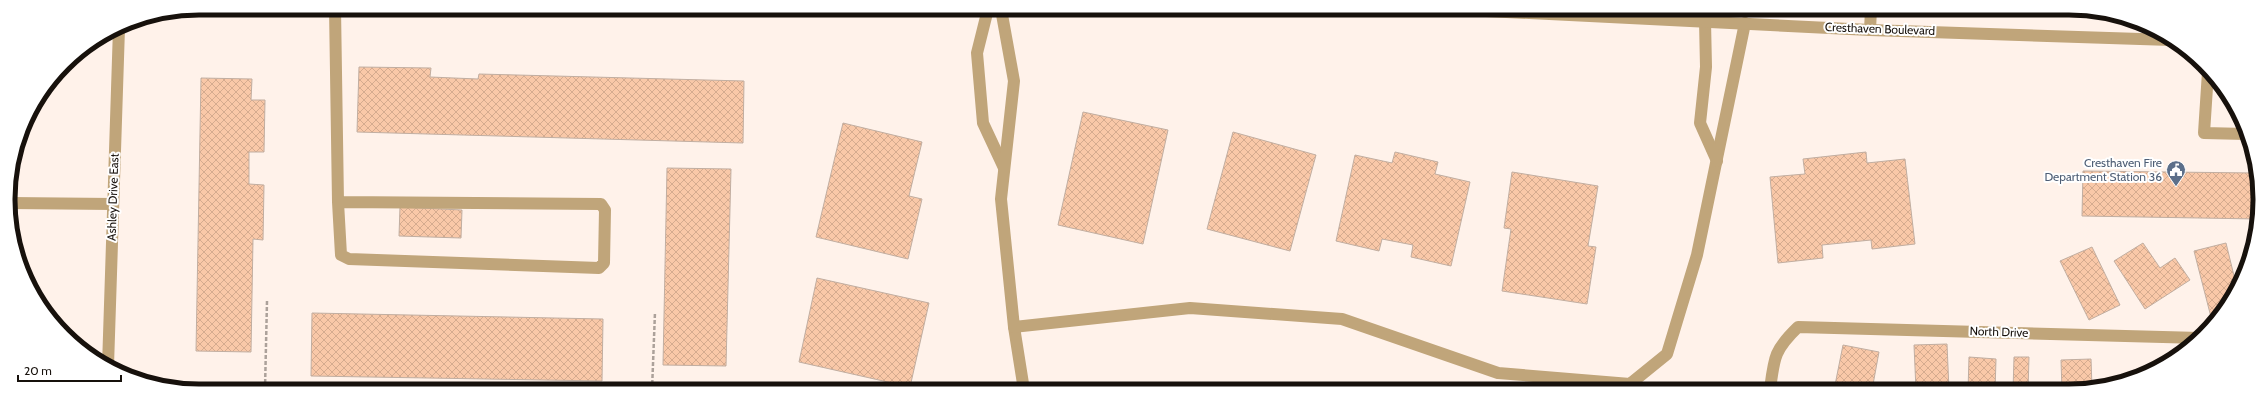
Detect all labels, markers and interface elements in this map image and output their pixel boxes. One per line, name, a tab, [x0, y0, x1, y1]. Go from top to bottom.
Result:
street label: Cresthaven Boulevard	[1825, 19, 1935, 38]
street label: Ashley Drive East	[103, 153, 122, 241]
place label: Cresthaven Fire Department Station 36	[2044, 155, 2162, 184]
public building icon: Cresthaven Fire Department Station 36	[2165, 159, 2187, 187]
street label: North Drive	[1969, 323, 2029, 340]
scale bar	[18, 357, 121, 383]
text: 20 m	[24, 363, 52, 378]

